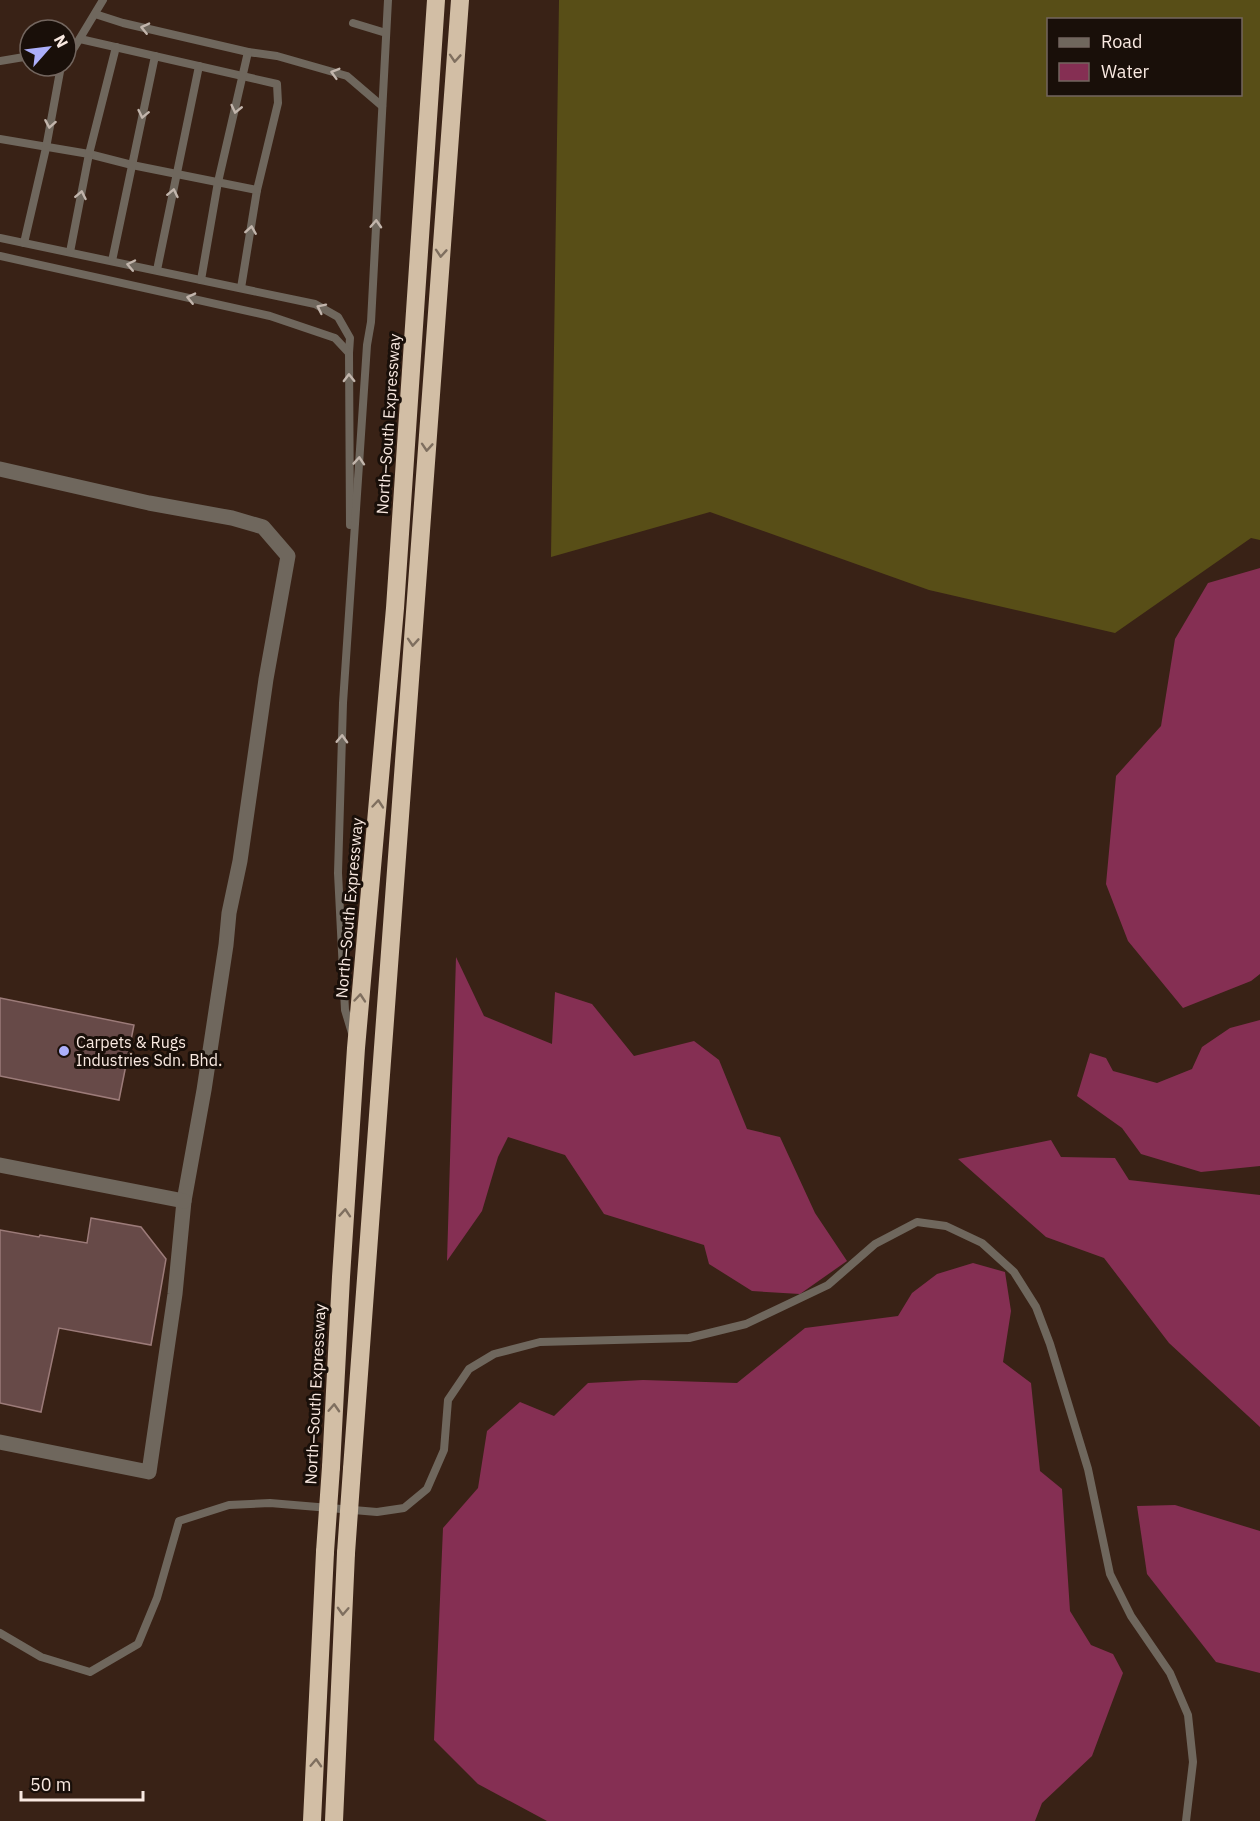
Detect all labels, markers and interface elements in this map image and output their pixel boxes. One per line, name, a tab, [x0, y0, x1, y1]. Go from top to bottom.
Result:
north arrow	[18, 18, 78, 78]
legend	[1047, 18, 1242, 96]
one-way arrow	[140, 22, 150, 35]
text: Road	[1101, 30, 1142, 53]
text: N	[50, 31, 73, 51]
one-way arrow	[449, 54, 462, 63]
text: Water	[1101, 60, 1150, 83]
one-way arrow	[330, 68, 340, 80]
one-way arrow	[230, 104, 243, 114]
one-way arrow	[137, 108, 150, 118]
one-way arrow	[44, 118, 57, 128]
one-way arrow	[166, 188, 179, 198]
one-way arrow	[74, 190, 87, 200]
one-way arrow	[369, 219, 382, 228]
one-way arrow	[244, 225, 256, 235]
one-way arrow	[435, 248, 448, 257]
one-way arrow	[126, 259, 136, 272]
one-way arrow	[186, 292, 196, 305]
one-way arrow	[316, 304, 327, 316]
street label: North–South Expressway	[372, 333, 404, 515]
one-way arrow	[343, 374, 355, 383]
one-way arrow	[421, 443, 434, 452]
one-way arrow	[353, 456, 366, 465]
one-way arrow	[407, 637, 420, 646]
one-way arrow	[335, 735, 348, 744]
one-way arrow	[371, 799, 384, 808]
street label: North–South Expressway	[331, 817, 367, 999]
one-way arrow	[353, 993, 366, 1003]
place label: Carpets & Rugs Industries Sdn. Bhd.	[76, 1032, 222, 1070]
marker: Carpets & Rugs Industries Sdn. Bhd.	[57, 1044, 71, 1058]
one-way arrow	[338, 1209, 351, 1218]
street label: North–South Expressway	[300, 1303, 330, 1485]
one-way arrow	[328, 1404, 341, 1413]
one-way arrow	[337, 1607, 350, 1616]
one-way arrow	[309, 1758, 322, 1767]
scale bar	[21, 1764, 142, 1802]
text: 50 m	[30, 1773, 72, 1796]

